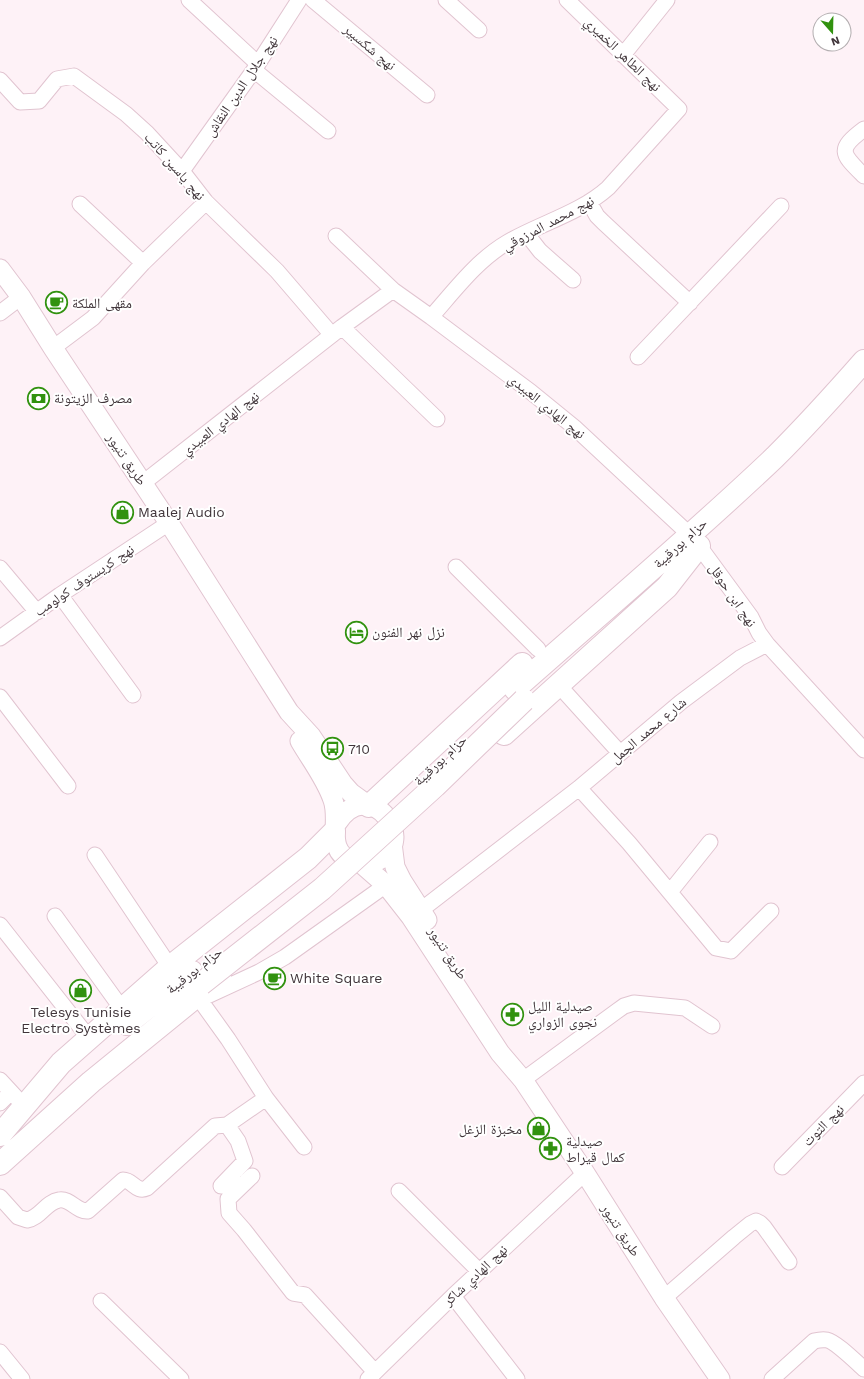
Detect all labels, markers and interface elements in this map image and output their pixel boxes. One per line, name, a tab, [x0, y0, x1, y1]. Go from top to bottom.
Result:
north arrow	[812, 12, 852, 52]
street label: نهج الطاهر الخميري	[579, 13, 665, 97]
street label: نهج شكسبير	[339, 20, 399, 75]
street label: نهج جلال الدين النقاش	[201, 32, 282, 141]
text: N	[829, 33, 841, 48]
street label: نهج ياسين كاتب	[140, 129, 209, 205]
street label: نهج محمد المرزوقي	[499, 192, 598, 257]
cafe icon: مقهى الملكة	[44, 290, 70, 316]
place label: مقهى الملكة	[72, 295, 132, 312]
street label: نهج الهادي العبيدي	[503, 370, 589, 445]
bank icon: مصرف الزيتونة	[25, 385, 51, 411]
street label: نهج الهادي العبيدي	[178, 388, 264, 461]
place label: مصرف الزيتونة	[54, 390, 132, 407]
street label: طريق تنيور	[102, 429, 150, 489]
shop icon: Maalej Audio	[109, 499, 135, 525]
place label: Maalej Audio	[138, 504, 225, 520]
street label: حزام بورقيبة	[650, 515, 712, 573]
street label: نهج كريستوف كولومب	[31, 541, 138, 621]
street label: نهج ابن حوقل	[704, 560, 760, 631]
hotel icon: نزل نهر الفنون	[344, 619, 370, 645]
place label: نزل نهر الفنون	[372, 624, 445, 641]
street label: شارع محمد الجمل	[607, 694, 690, 768]
street label: حزام بورقيبة	[410, 731, 471, 790]
bus stop icon: 710	[319, 736, 345, 762]
place label: 710	[348, 741, 370, 757]
street label: طريق تنيور	[423, 923, 471, 983]
street label: حزام بورقيبة	[163, 943, 226, 998]
cafe icon: White Square	[261, 965, 287, 991]
place label: White Square	[290, 970, 382, 986]
shop icon: Telesys Tunisie Electro Systèmes	[68, 977, 94, 1003]
place label: صيدلية الليل نجوى الزواري	[528, 998, 597, 1034]
pharmacy icon: صيدلية الليل نجوى الزواري	[500, 1001, 526, 1027]
place label: Telesys Tunisie Electro Systèmes	[21, 1004, 141, 1036]
street label: نهج التوت	[799, 1101, 849, 1150]
shop icon: مخبزة الزغل	[525, 1116, 551, 1142]
place label: مخبزة الزغل	[459, 1121, 522, 1138]
place label: صيدلية كمال قيراط	[566, 1133, 625, 1166]
pharmacy icon: صيدلية كمال قيراط	[538, 1136, 564, 1162]
street label: طريق تنيور	[596, 1200, 644, 1260]
street label: نهج الهادي شاكر	[439, 1241, 513, 1312]

